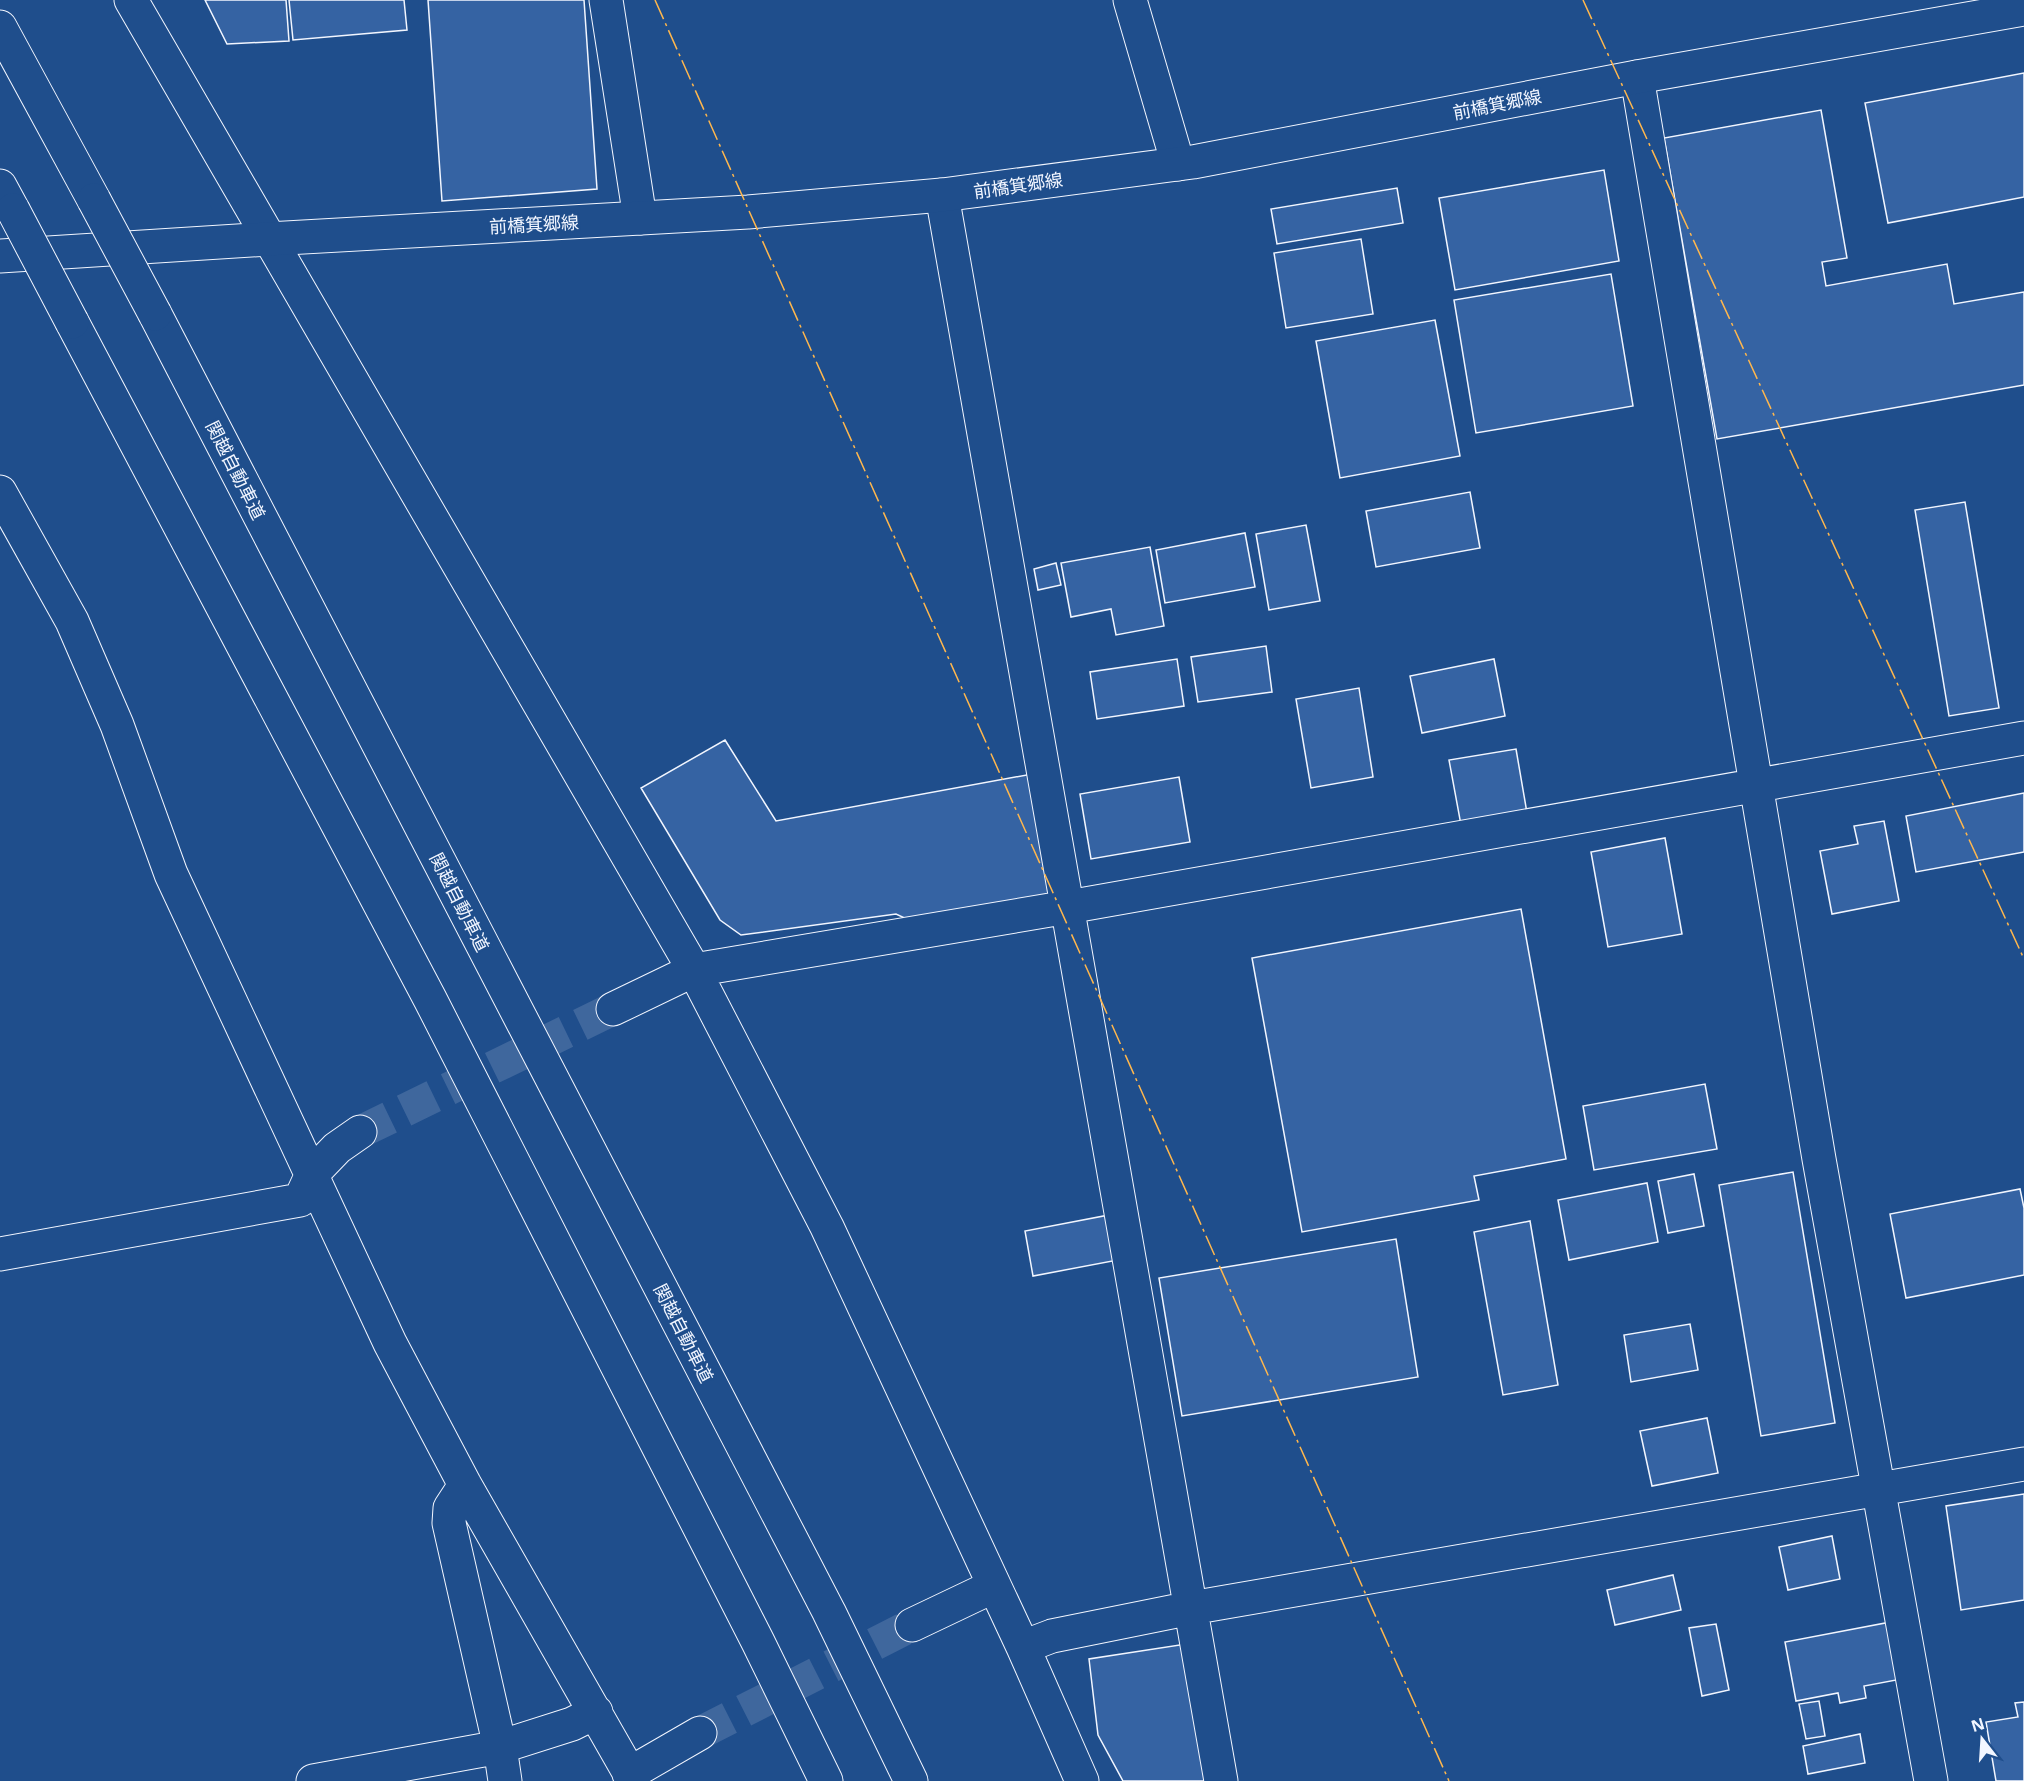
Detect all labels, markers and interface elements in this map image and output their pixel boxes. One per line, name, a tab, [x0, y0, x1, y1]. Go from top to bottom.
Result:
street label: 前橋箕郷線	[1451, 84, 1543, 124]
street label: 前橋箕郷線	[972, 167, 1064, 203]
street label: 前橋箕郷線	[488, 210, 580, 238]
street label: 関越自動車道	[201, 416, 271, 524]
street label: 関越自動車道	[425, 848, 495, 956]
street label: 関越自動車道	[649, 1279, 719, 1387]
north arrow	[1952, 1709, 2012, 1769]
text: N	[1968, 1712, 1987, 1737]

